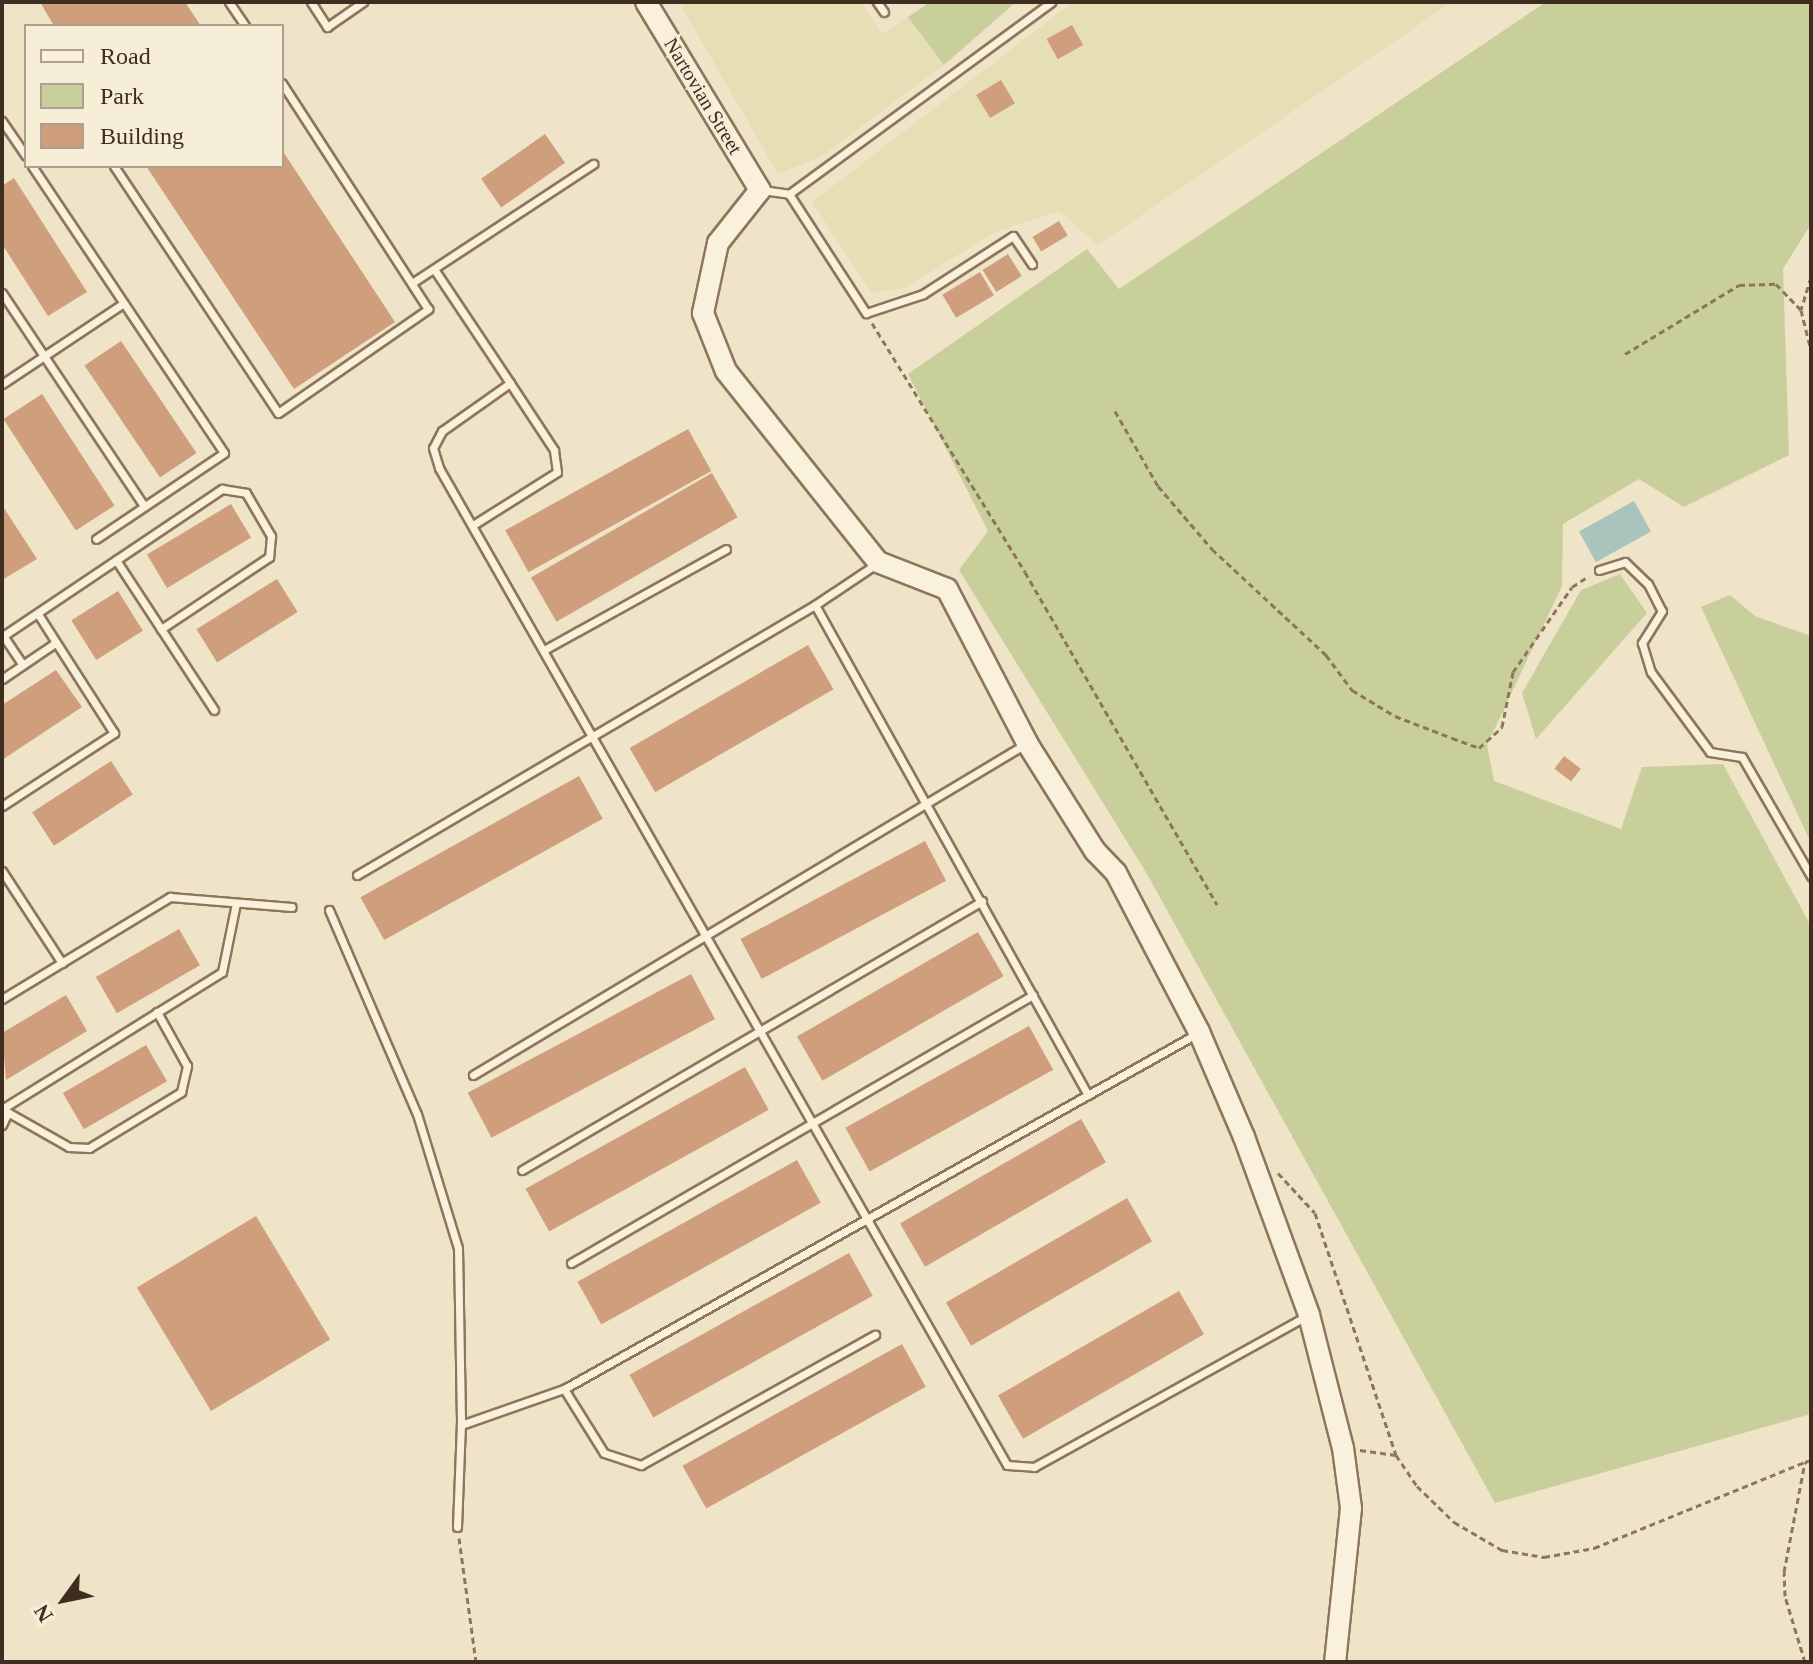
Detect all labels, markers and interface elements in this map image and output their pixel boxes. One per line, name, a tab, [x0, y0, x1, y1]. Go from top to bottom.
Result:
legend	[24, 24, 284, 168]
street label: Nartovian Street	[659, 33, 747, 159]
text: Road	[100, 43, 151, 69]
text: Park	[100, 83, 144, 109]
text: Building	[100, 123, 184, 149]
north arrow	[24, 1560, 104, 1640]
text: N	[29, 1600, 58, 1627]

